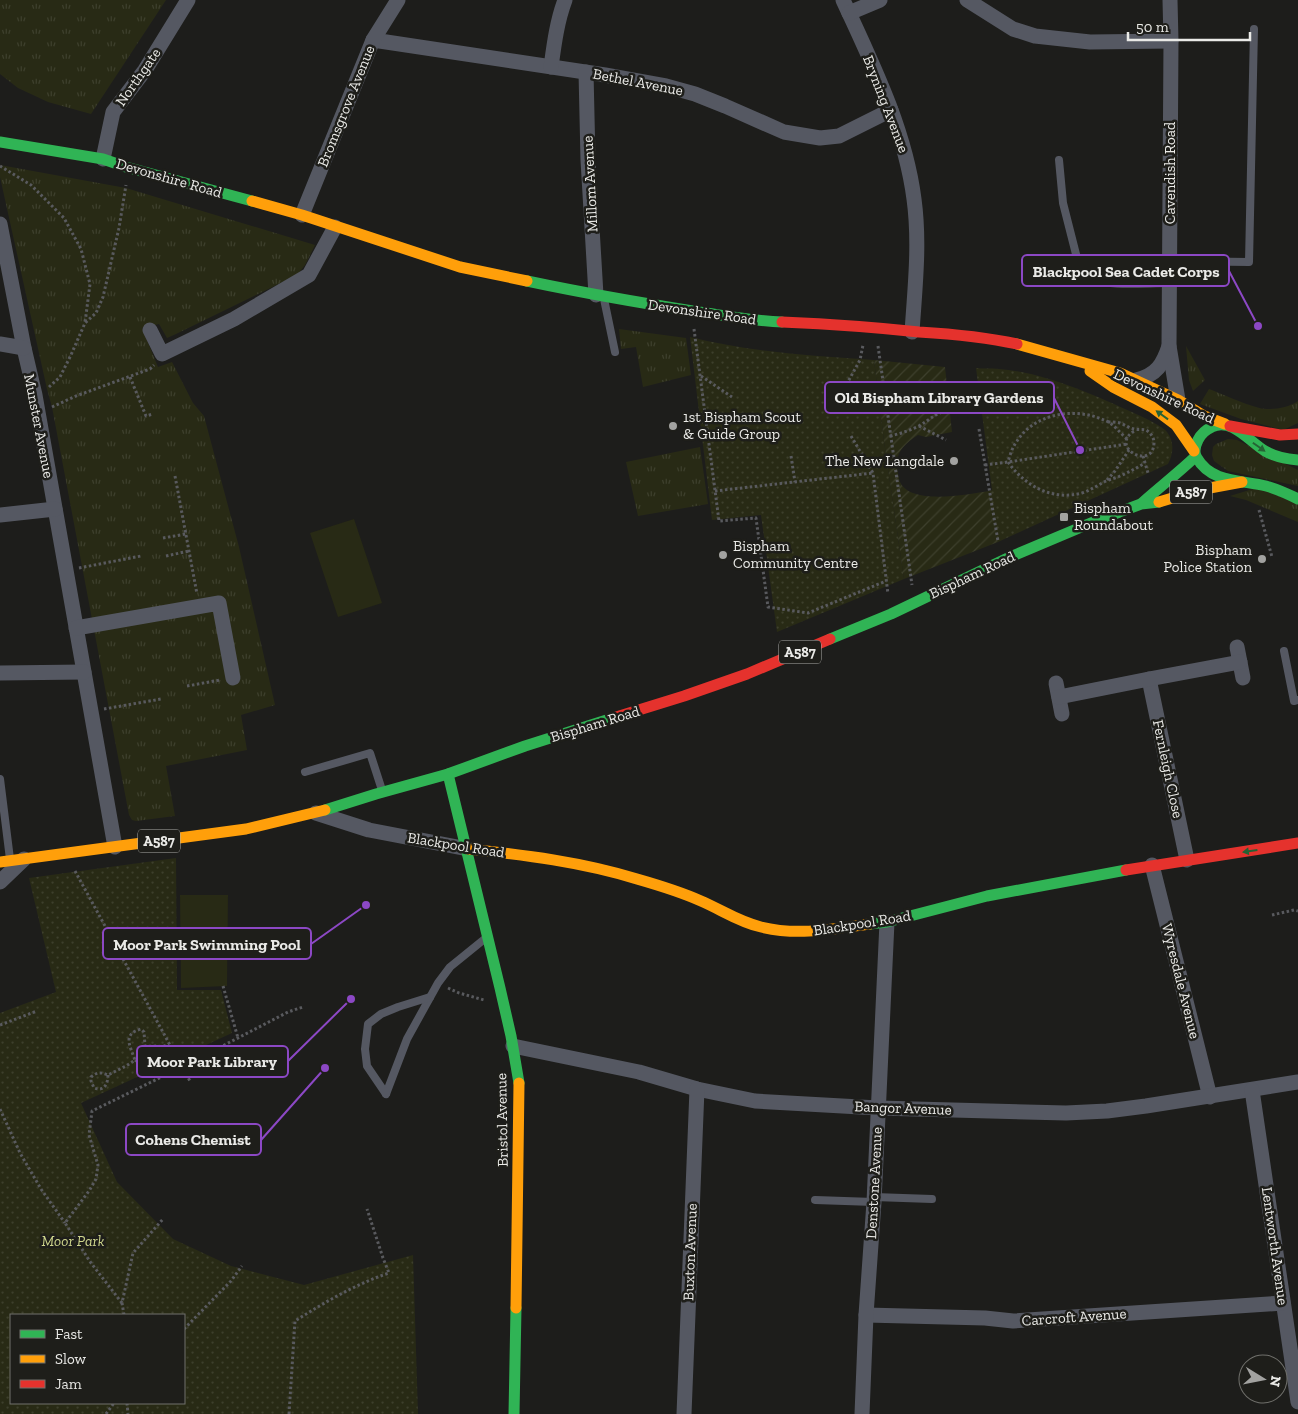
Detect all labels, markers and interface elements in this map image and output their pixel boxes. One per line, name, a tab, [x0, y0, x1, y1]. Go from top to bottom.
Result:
scale bar	[1128, 10, 1250, 42]
text: 50 m	[1136, 18, 1169, 36]
street label: Bromsgrove Avenue	[313, 43, 379, 169]
street label: Northgate	[111, 44, 165, 110]
street label: Bryning Avenue	[859, 53, 913, 155]
street label: Bethel Avenue	[591, 64, 685, 100]
street label: Cavendish Road	[1161, 121, 1179, 224]
street label: Millom Avenue	[578, 135, 602, 233]
street label: Devonshire Road	[114, 154, 225, 202]
callout: Blackpool Sea Cadet Corps	[1022, 255, 1229, 286]
text: Blackpool Sea Cadet Corps	[1033, 262, 1219, 281]
street label: Devonshire Road	[647, 295, 758, 329]
street label: Devonshire Road	[1111, 365, 1218, 428]
street label: Munster Avenue	[20, 372, 58, 480]
callout: Old Bispham Library Gardens	[825, 382, 1054, 413]
text: Old Bispham Library Gardens	[834, 388, 1044, 407]
place label: 1st Bispham Scout & Guide Group	[683, 408, 801, 443]
one-way arrow	[1156, 409, 1169, 420]
marker: 1st Bispham Scout & Guide Group	[667, 420, 679, 432]
one-way arrow	[1252, 442, 1266, 452]
place label: The New Langdale	[825, 452, 944, 470]
marker: The New Langdale	[948, 455, 960, 467]
road number: A587	[1170, 481, 1212, 504]
place label: Bispham Roundabout	[1074, 499, 1153, 534]
marker: Bispham Roundabout	[1058, 511, 1070, 523]
place label: Bispham Community Centre	[733, 537, 858, 572]
place label: Bispham Police Station	[1164, 541, 1252, 576]
street label: Bispham Road	[926, 547, 1018, 603]
marker: Bispham Community Centre	[717, 549, 729, 561]
marker: Bispham Police Station	[1256, 553, 1268, 565]
road number: A587	[779, 640, 821, 664]
street label: Bispham Road	[548, 702, 643, 746]
street label: Fernleigh Close	[1149, 718, 1187, 820]
street label: Blackpool Road	[406, 828, 507, 862]
road number: A587	[138, 829, 180, 852]
one-way arrow	[1242, 847, 1258, 855]
street label: Blackpool Road	[812, 906, 913, 940]
street label: Wyresdale Avenue	[1158, 922, 1204, 1040]
callout: Moor Park Swimming Pool	[103, 928, 311, 959]
text: Moor Park Swimming Pool	[113, 935, 301, 954]
callout: Moor Park Library	[137, 1046, 288, 1077]
text: Moor Park Library	[147, 1052, 278, 1071]
street label: Bristol Avenue	[492, 1073, 512, 1167]
street label: Bangor Avenue	[854, 1097, 952, 1119]
callout: Cohens Chemist	[126, 1124, 261, 1155]
street label: Denstone Avenue	[862, 1127, 886, 1239]
text: Cohens Chemist	[135, 1130, 251, 1149]
street label: Lentworth Avenue	[1258, 1186, 1292, 1306]
street label: Buxton Avenue	[679, 1203, 701, 1301]
park label: Moor Park	[42, 1232, 105, 1250]
street label: Carcroft Avenue	[1021, 1304, 1127, 1330]
legend	[10, 1314, 185, 1404]
text: Fast	[55, 1325, 83, 1343]
text: Slow	[55, 1350, 87, 1368]
north arrow	[1238, 1354, 1288, 1404]
text: N	[1266, 1374, 1285, 1388]
text: Jam	[55, 1375, 82, 1393]

